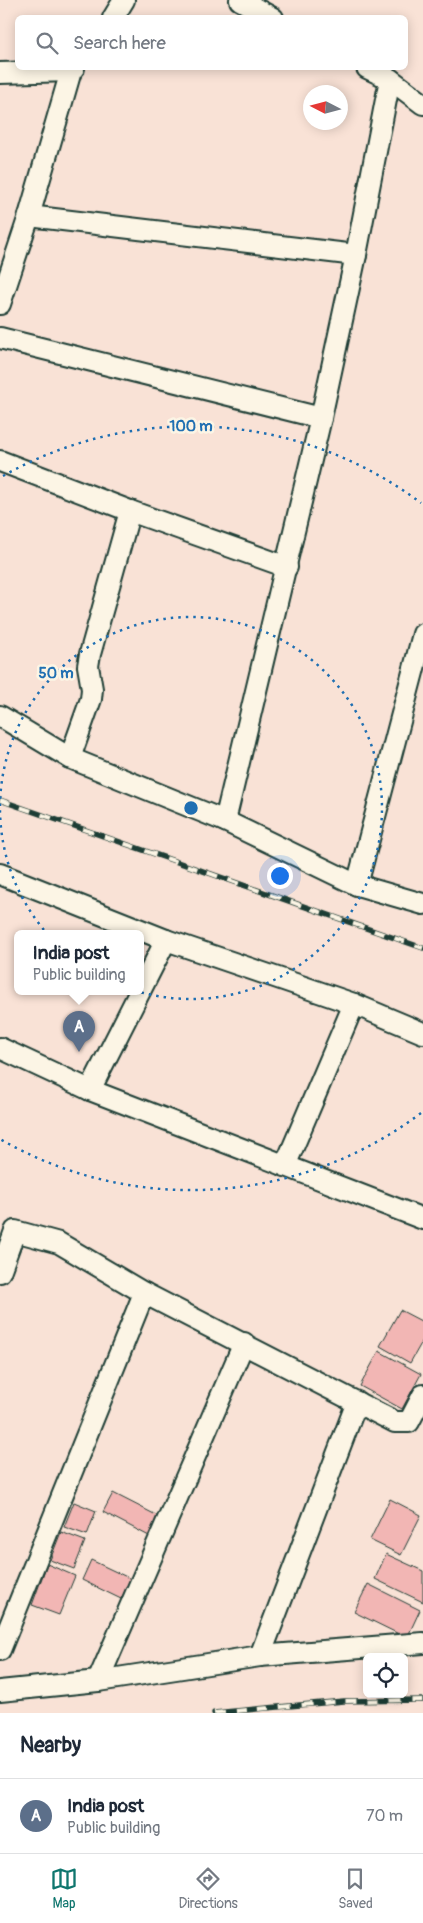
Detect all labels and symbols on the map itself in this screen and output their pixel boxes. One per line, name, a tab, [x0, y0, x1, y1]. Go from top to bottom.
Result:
north arrow	[303, 85, 348, 130]
text: 100 m	[170, 417, 212, 436]
text: 50 m	[39, 664, 73, 683]
centre of rings	[182, 799, 200, 817]
your location	[267, 863, 293, 889]
pin: A	[63, 1011, 95, 1052]

